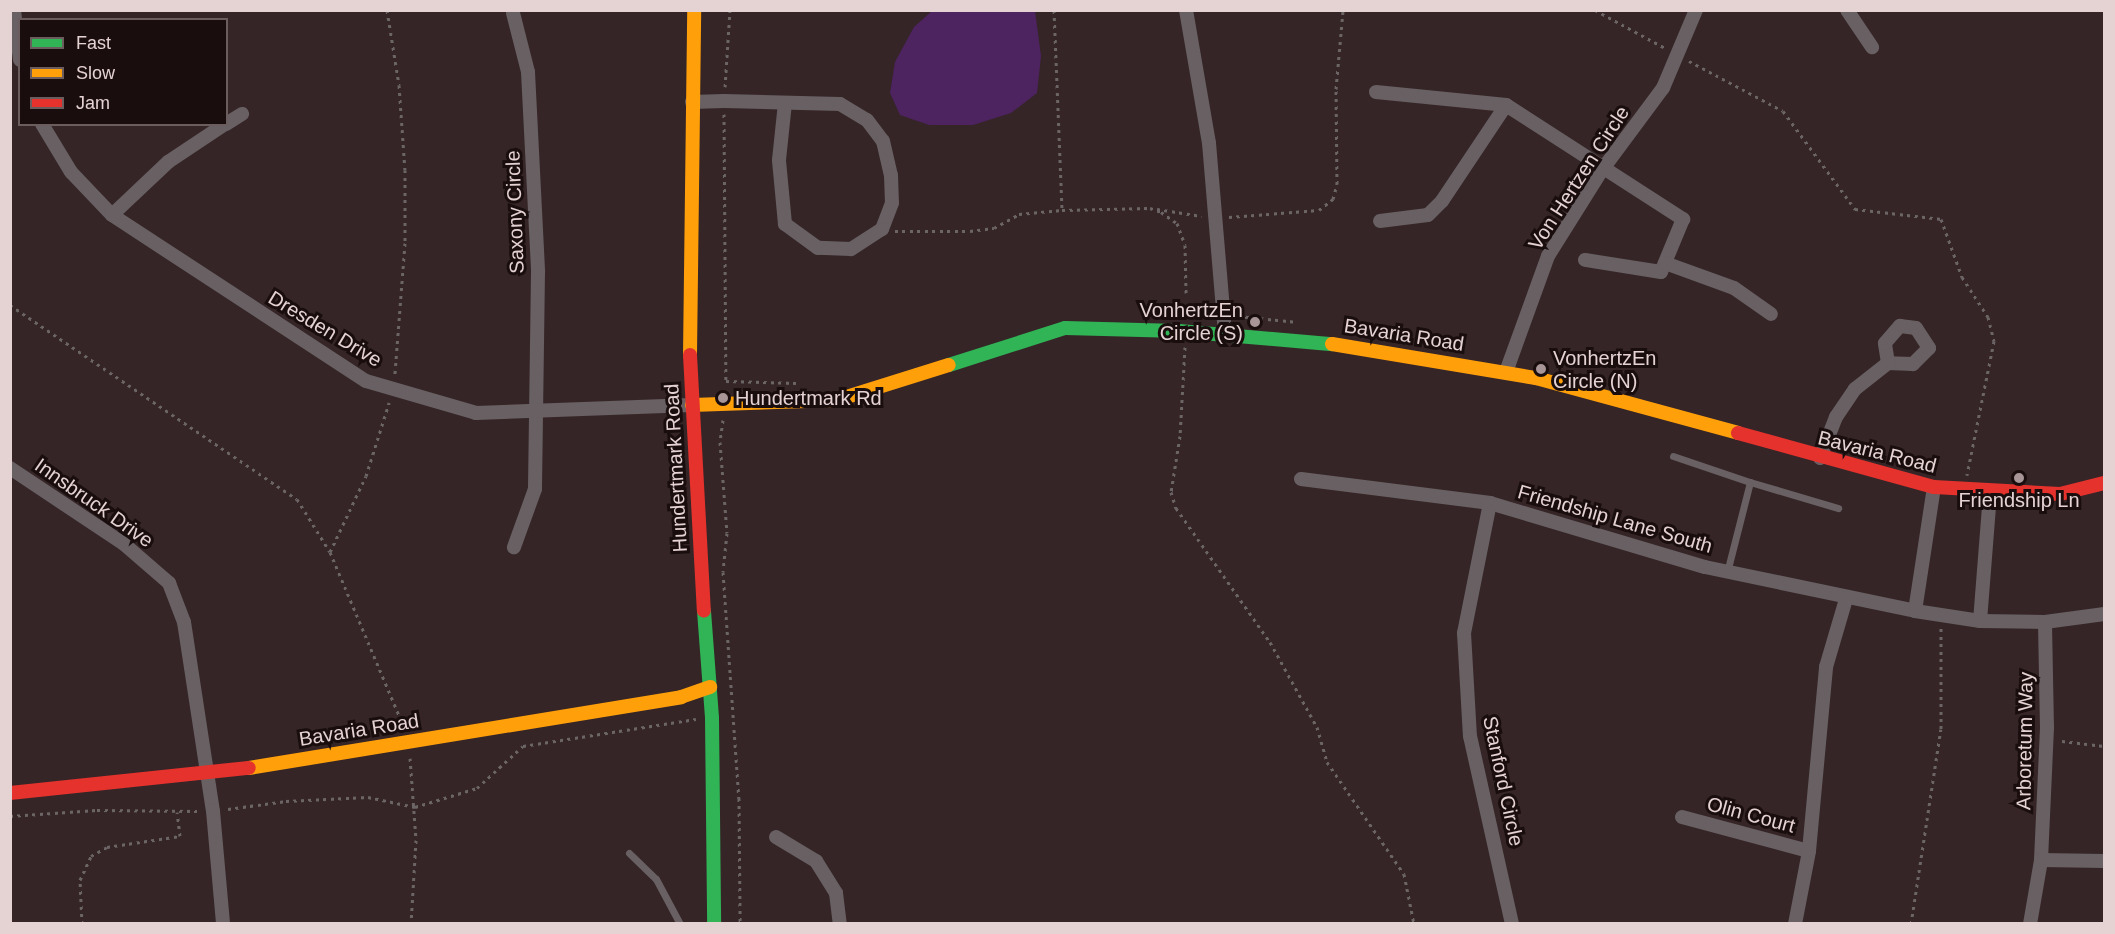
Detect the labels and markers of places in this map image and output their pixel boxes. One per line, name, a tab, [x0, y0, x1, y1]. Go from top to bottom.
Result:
place label: VonhertzEn Circle (S)	[1140, 298, 1243, 345]
marker: VonhertzEn Circle (S)	[1248, 315, 1262, 329]
place label: VonhertzEn Circle (N)	[1553, 346, 1656, 393]
marker: VonhertzEn Circle (N)	[1534, 362, 1548, 376]
place label: Hundertmark Rd	[735, 386, 882, 410]
marker: Hundertmark Rd	[716, 391, 730, 405]
marker: Friendship Ln	[2012, 471, 2026, 485]
place label: Friendship Ln	[1958, 488, 2080, 512]

